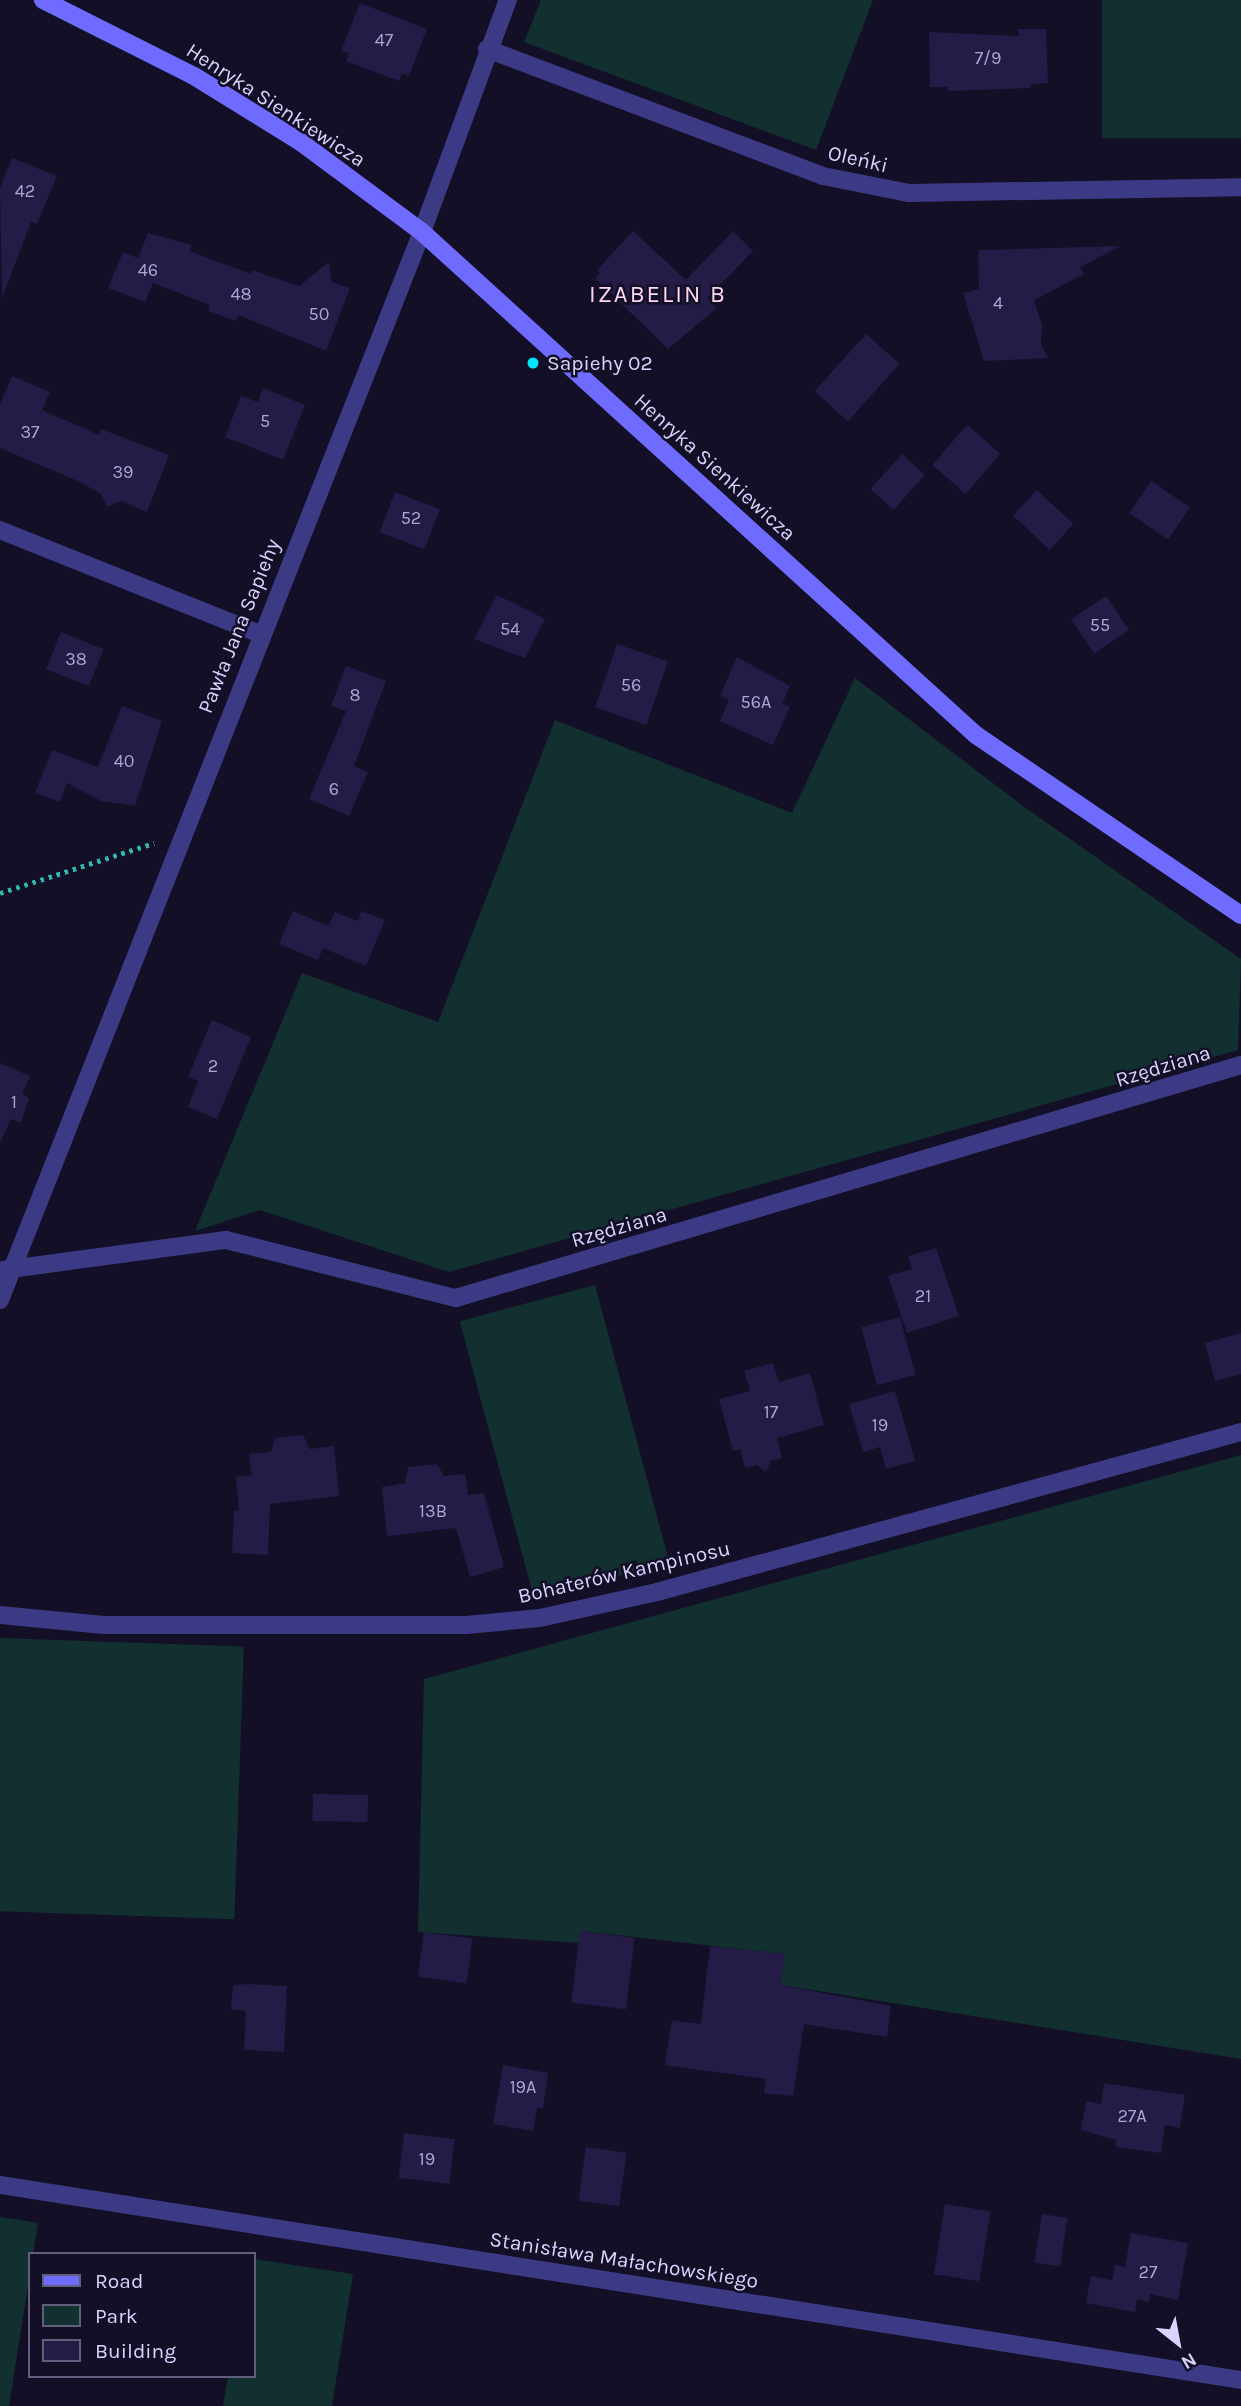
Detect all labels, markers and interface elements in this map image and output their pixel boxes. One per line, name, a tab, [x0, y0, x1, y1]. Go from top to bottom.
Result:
house number: 47	[375, 29, 393, 51]
street label: Henryka Sienkiewicza	[182, 38, 370, 172]
house number: 7/9	[975, 47, 1001, 69]
street label: Oleńki	[825, 140, 891, 178]
house number: 42	[15, 180, 35, 202]
house number: 46	[138, 259, 158, 281]
district label: IZABELIN B	[590, 281, 726, 309]
house number: 48	[230, 283, 252, 305]
house number: 4	[993, 292, 1003, 314]
house number: 50	[309, 303, 329, 325]
place label: Sapiehy 02	[547, 350, 653, 376]
marker: Sapiehy 02	[525, 355, 541, 371]
street label: Henryka Sienkiewicza	[629, 388, 801, 546]
house number: 5	[260, 410, 270, 432]
house number: 37	[20, 421, 40, 443]
house number: 39	[112, 461, 134, 483]
house number: 52	[401, 507, 421, 529]
street label: Pawła Jana Sapiehy	[192, 535, 286, 717]
house number: 55	[1090, 614, 1110, 636]
house number: 54	[500, 618, 520, 640]
house number: 38	[65, 648, 87, 670]
house number: 56	[621, 674, 641, 696]
house number: 8	[349, 684, 361, 706]
house number: 56A	[741, 691, 771, 713]
house number: 40	[114, 750, 134, 772]
house number: 6	[329, 778, 339, 800]
street label: Rzędziana	[1112, 1040, 1214, 1092]
house number: 2	[208, 1055, 218, 1077]
house number: 1	[11, 1091, 17, 1113]
street label: Rzędziana	[568, 1201, 670, 1253]
house number: 21	[915, 1285, 931, 1307]
house number: 17	[764, 1401, 778, 1423]
house number: 19	[872, 1414, 888, 1436]
house number: 13B	[419, 1500, 447, 1522]
street label: Bohaterów Kampinosu	[515, 1535, 733, 1609]
house number: 19A	[510, 2076, 536, 2098]
house number: 27A	[1117, 2105, 1147, 2127]
house number: 19	[419, 2148, 435, 2170]
street label: Stanisława Małachowskiego	[488, 2226, 760, 2294]
legend	[28, 2252, 256, 2378]
house number: 27	[1139, 2261, 1157, 2283]
text: Road	[95, 2269, 143, 2293]
text: Park	[95, 2304, 138, 2328]
north arrow	[1143, 2308, 1213, 2378]
text: Building	[95, 2339, 176, 2363]
text: N	[1177, 2348, 1200, 2374]

